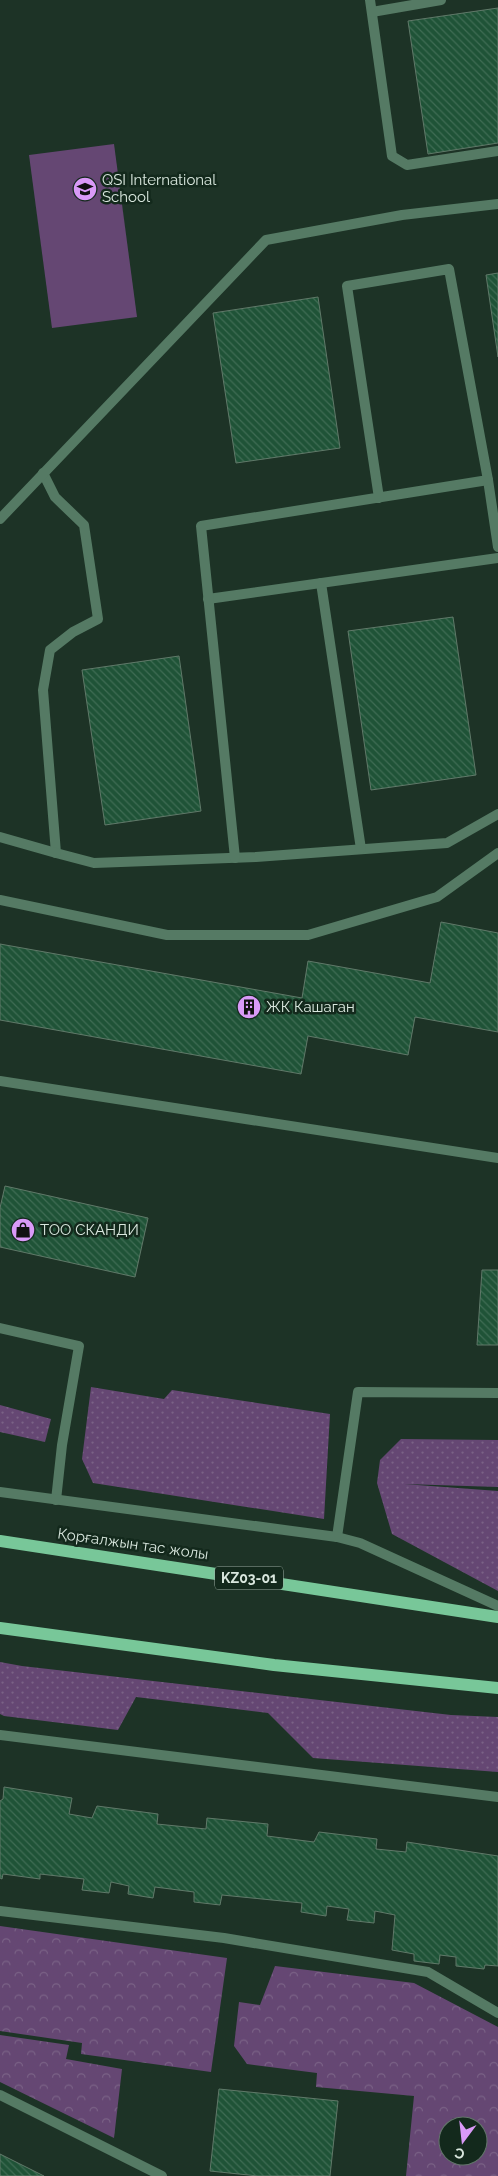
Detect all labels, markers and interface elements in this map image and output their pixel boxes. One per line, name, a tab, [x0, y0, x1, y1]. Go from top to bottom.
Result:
place label: QSI International School	[102, 171, 217, 206]
school or university icon: QSI International School	[72, 176, 98, 202]
building icon: ЖК Кашаган	[236, 994, 262, 1020]
place label: ЖК Кашаган	[266, 998, 355, 1016]
shop icon: ТОО СКАНДИ	[10, 1217, 36, 1243]
place label: ТОО СКАНДИ	[40, 1221, 139, 1239]
street label: Қорғалжын тас жолы	[56, 1525, 210, 1563]
road number: KZ03-01	[215, 1566, 283, 1590]
north arrow	[438, 2116, 488, 2166]
text: С	[453, 2144, 466, 2163]

